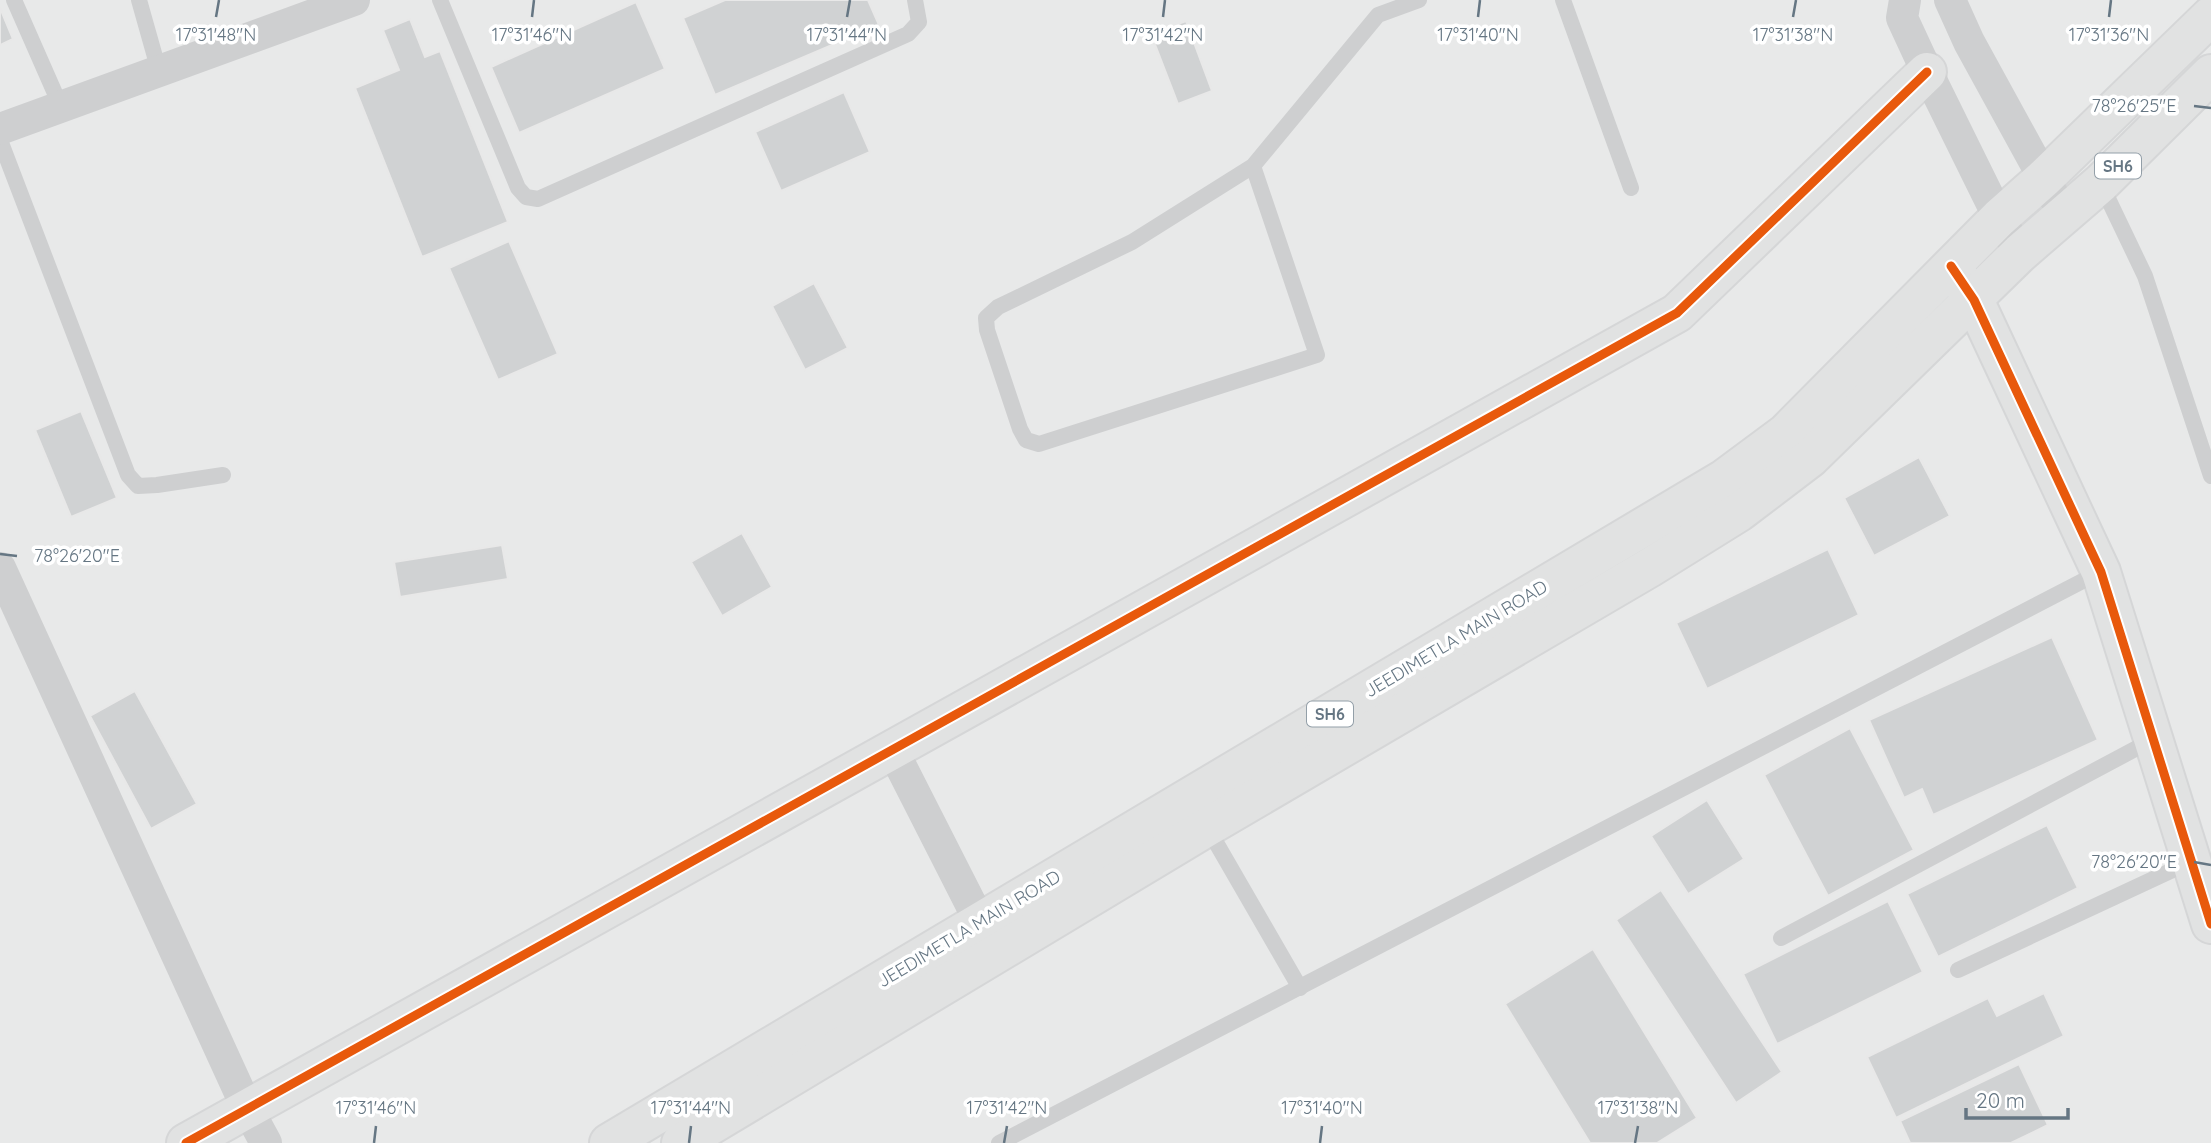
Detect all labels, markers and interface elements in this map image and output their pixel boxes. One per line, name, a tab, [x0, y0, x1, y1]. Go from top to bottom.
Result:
text: 17°31'48"N	[176, 23, 256, 46]
text: 17°31'46"N	[492, 23, 572, 46]
text: 17°31'44"N	[807, 23, 887, 46]
text: 17°31'42"N	[1123, 23, 1203, 46]
text: 17°31'40"N	[1437, 23, 1519, 46]
text: 17°31'38"N	[1753, 23, 1833, 46]
text: 17°31'36"N	[2069, 23, 2149, 46]
text: 78°26'25"E	[2092, 94, 2176, 117]
road number: SH6	[2095, 154, 2141, 178]
text: 78°26'20"E	[34, 544, 120, 567]
street label: JEEDIMETLA MAIN ROAD	[1360, 575, 1552, 702]
road number: SH6	[1307, 702, 1353, 726]
text: 78°26'20"E	[2091, 850, 2177, 873]
street label: JEEDIMETLA MAIN ROAD	[873, 865, 1065, 992]
scale bar	[1966, 1076, 2068, 1120]
text: 20 m	[1976, 1087, 2025, 1113]
text: 17°31'46"N	[336, 1096, 416, 1119]
text: 17°31'44"N	[651, 1096, 731, 1119]
text: 17°31'42"N	[967, 1096, 1047, 1119]
text: 17°31'40"N	[1281, 1096, 1363, 1119]
text: 17°31'38"N	[1598, 1096, 1678, 1119]

